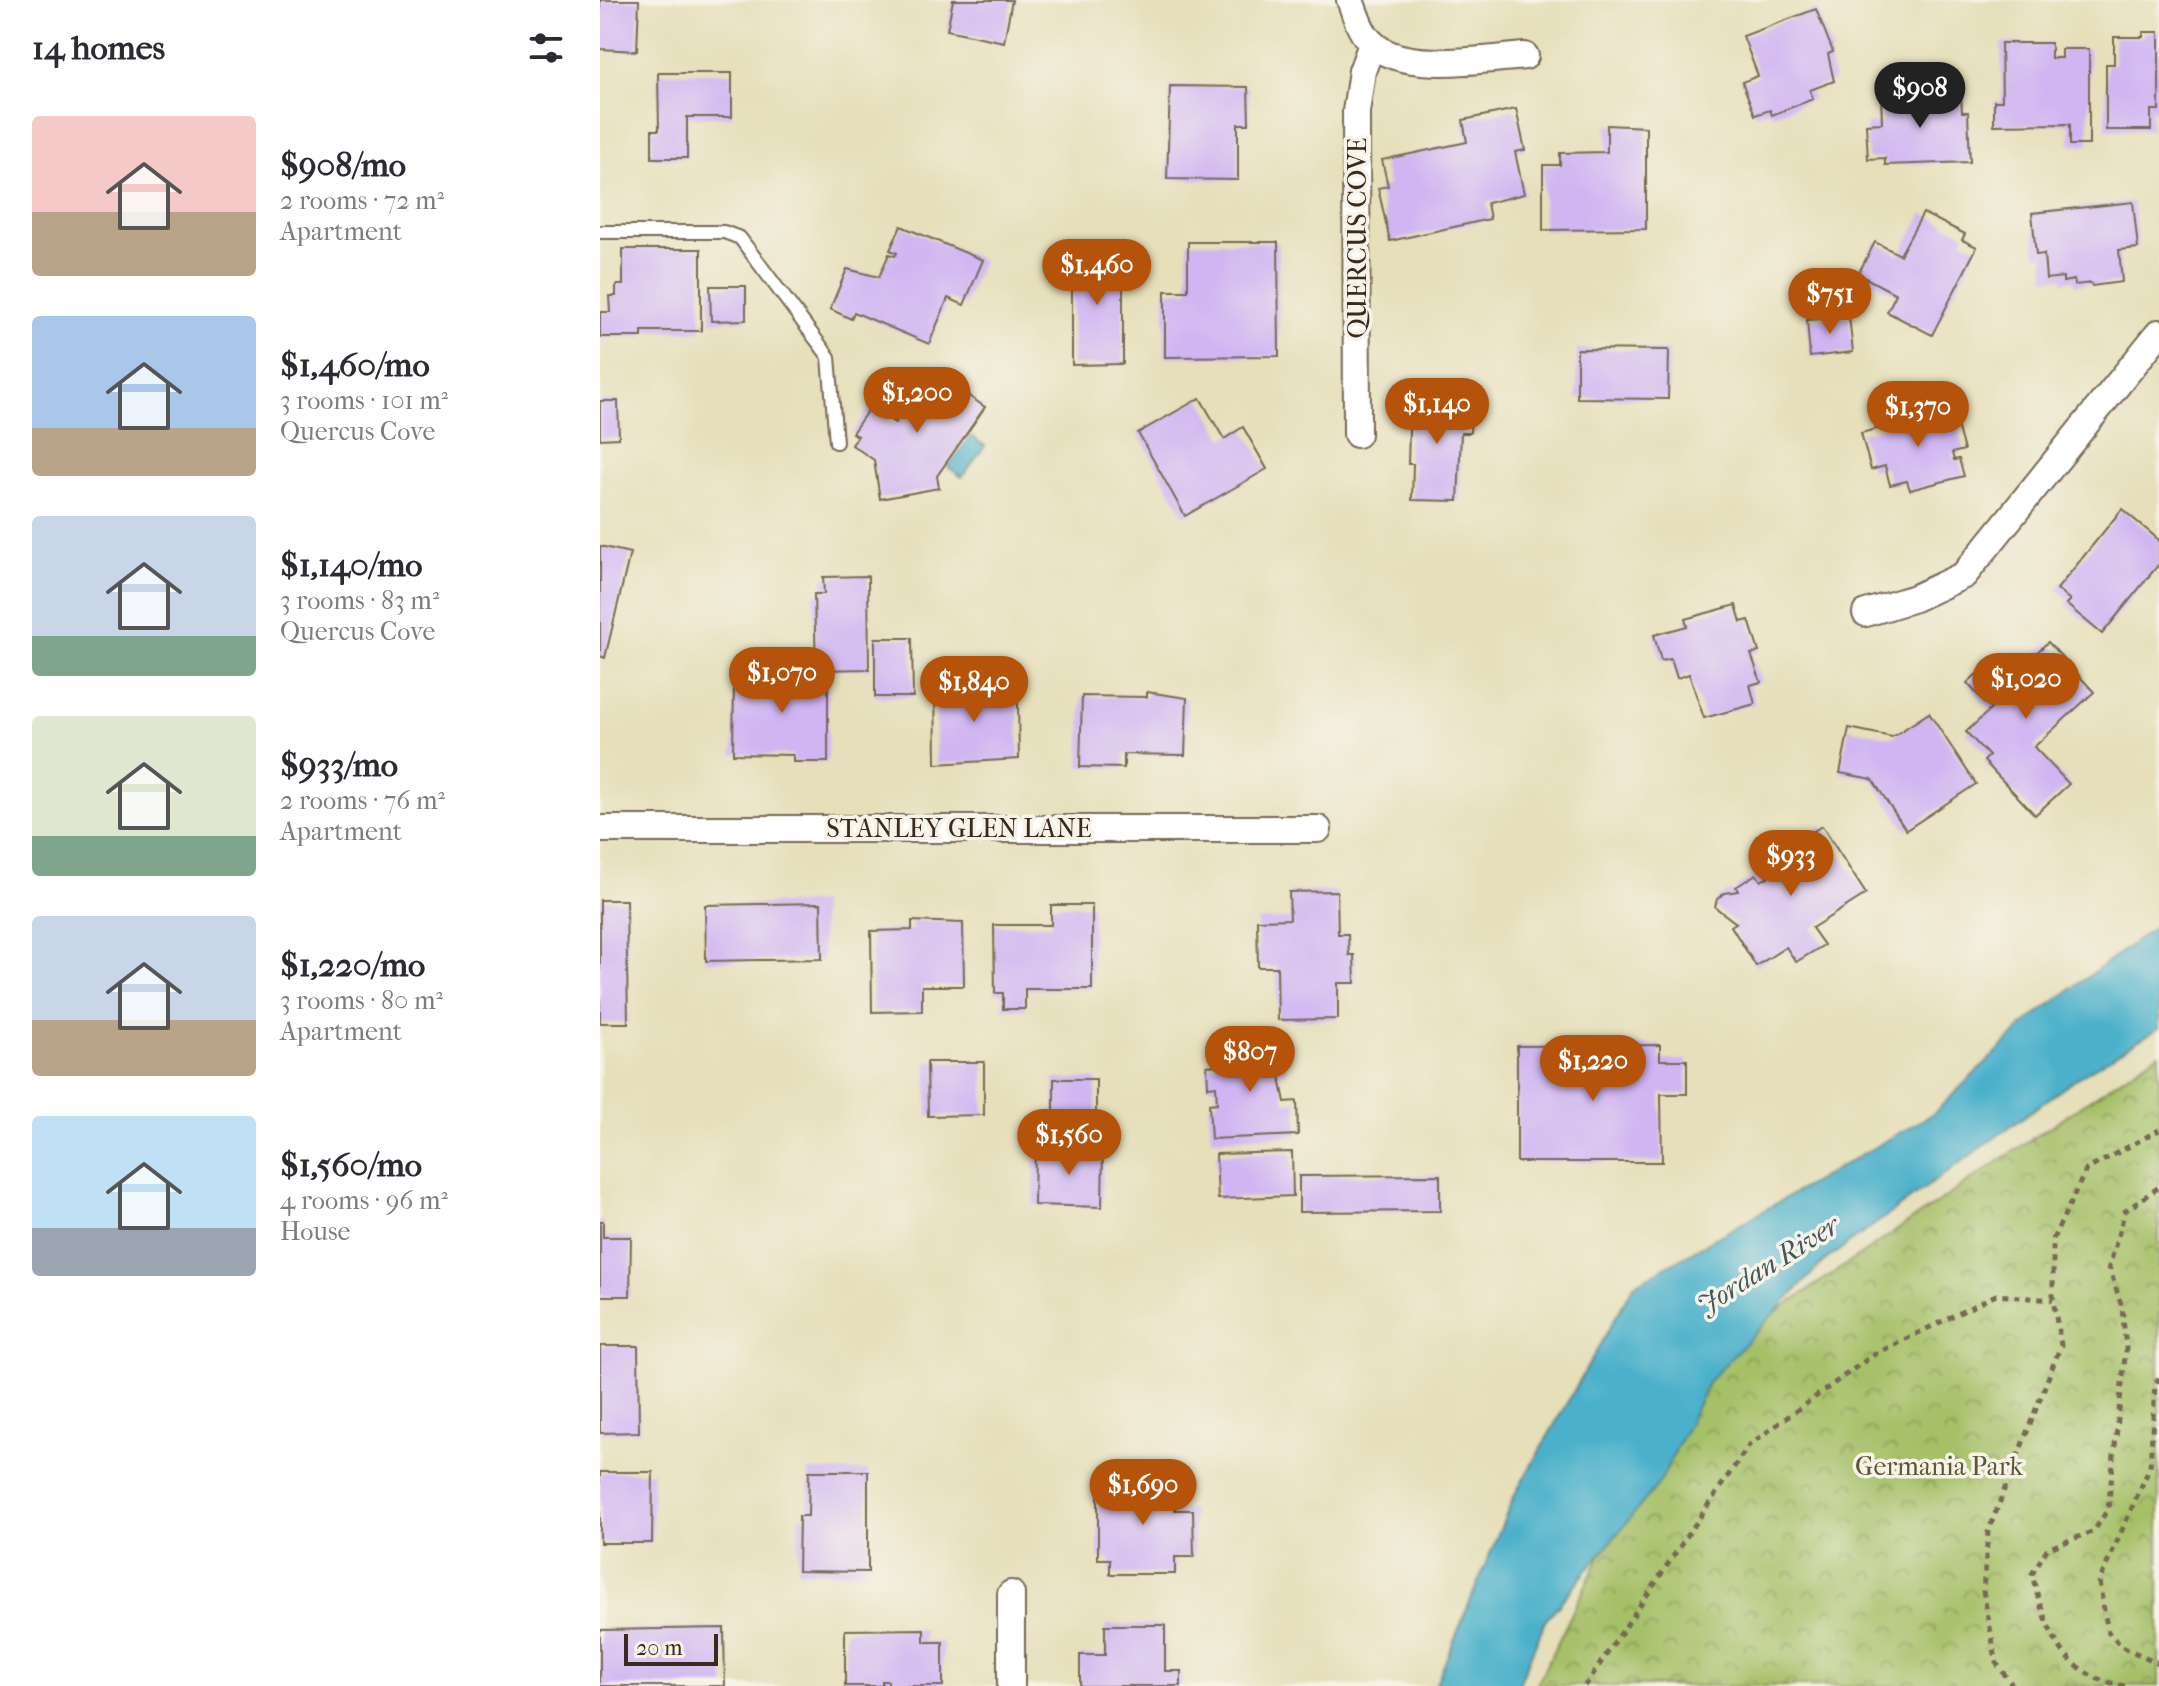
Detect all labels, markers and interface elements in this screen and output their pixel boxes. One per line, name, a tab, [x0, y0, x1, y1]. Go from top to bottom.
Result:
icon: filters	[524, 26, 568, 70]
text: 14 homes	[32, 28, 165, 68]
pin: $908	[1873, 62, 1967, 130]
text: $908	[1892, 72, 1948, 103]
street label: QUERCUS COVE	[1342, 137, 1373, 338]
text: $908/mo	[280, 145, 406, 185]
icon: home	[96, 148, 192, 244]
text: 2 rooms · 72 m²	[280, 185, 444, 216]
text: Apartment	[280, 216, 402, 247]
pin: $1,460	[1032, 239, 1162, 307]
text: $1,460	[1060, 249, 1134, 280]
pin: $751	[1783, 268, 1877, 336]
text: $751	[1806, 278, 1854, 309]
text: $1,460/mo	[280, 345, 430, 385]
icon: home	[96, 348, 192, 444]
pin: $1,200	[852, 367, 982, 435]
text: $1,200	[881, 377, 953, 408]
pin: $1,140	[1372, 378, 1502, 446]
pin: $1,370	[1853, 381, 1983, 449]
text: 3 rooms · 101 m²	[280, 385, 448, 416]
text: $1,140	[1403, 388, 1471, 419]
text: $1,370	[1885, 391, 1951, 422]
text: Quercus Cove	[280, 416, 435, 447]
text: $1,140/mo	[280, 545, 423, 585]
icon: home	[96, 548, 192, 644]
text: 3 rooms · 83 m²	[280, 585, 439, 616]
text: Quercus Cove	[280, 616, 435, 647]
pin: $1,070	[717, 647, 847, 715]
pin: $1,020	[1961, 653, 2091, 721]
pin: $1,840	[909, 656, 1039, 724]
text: $1,070	[747, 657, 817, 688]
text: $1,020	[1990, 663, 2062, 694]
text: $1,840	[938, 666, 1010, 697]
text: $933/mo	[280, 745, 398, 785]
icon: home	[96, 748, 192, 844]
text: 2 rooms · 76 m²	[280, 785, 445, 816]
street label: STANLEY GLEN LANE	[826, 813, 1092, 844]
text: Apartment	[280, 816, 402, 847]
pin: $933	[1744, 830, 1838, 898]
text: $933	[1766, 840, 1816, 871]
text: $1,220/mo	[280, 945, 425, 985]
icon: home	[96, 948, 192, 1044]
text: 3 rooms · 80 m²	[280, 985, 443, 1016]
text: Apartment	[280, 1016, 402, 1047]
pin: $807	[1203, 1026, 1297, 1094]
pin: $1,220	[1528, 1035, 1658, 1103]
text: $807	[1223, 1036, 1277, 1067]
text: $1,220	[1558, 1045, 1628, 1076]
pin: $1,560	[1004, 1109, 1134, 1177]
text: $1,560	[1035, 1119, 1103, 1150]
text: $1,560/mo	[280, 1145, 422, 1185]
icon: home	[96, 1148, 192, 1244]
text: 4 rooms · 96 m²	[280, 1185, 448, 1216]
water label: Jordan River	[1691, 1207, 1847, 1322]
text: House	[280, 1216, 350, 1247]
park label: Germania Park	[1855, 1451, 2024, 1482]
pin: $1,690	[1078, 1459, 1208, 1527]
text: $1,690	[1108, 1469, 1178, 1500]
scale bar	[624, 1630, 718, 1666]
text: 20 m	[636, 1635, 682, 1661]

